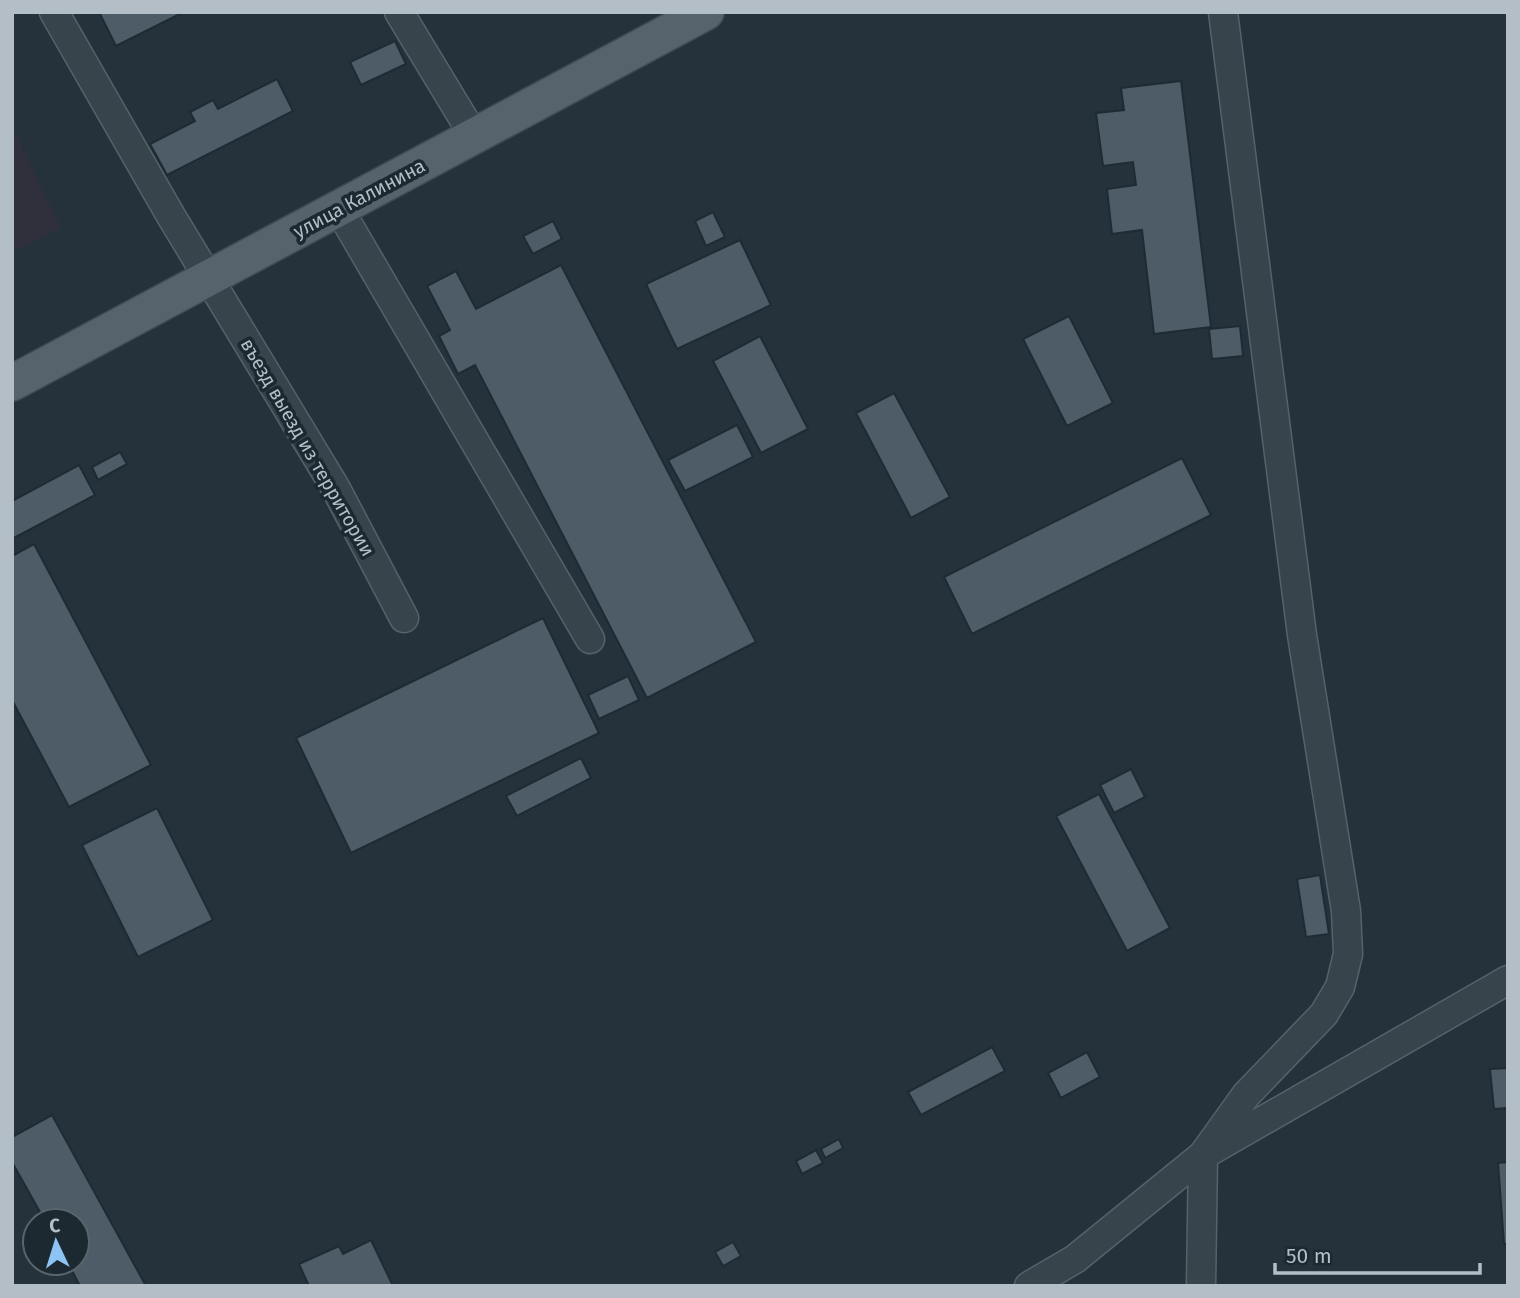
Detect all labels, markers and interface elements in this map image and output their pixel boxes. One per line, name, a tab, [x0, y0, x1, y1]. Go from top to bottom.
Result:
street label: улица Калинина	[289, 154, 429, 243]
street label: въезд выезд из территории	[236, 334, 379, 560]
north arrow	[21, 1207, 91, 1277]
text: С	[49, 1214, 61, 1237]
scale bar	[1275, 1232, 1480, 1276]
text: 50 m	[1286, 1243, 1332, 1269]

